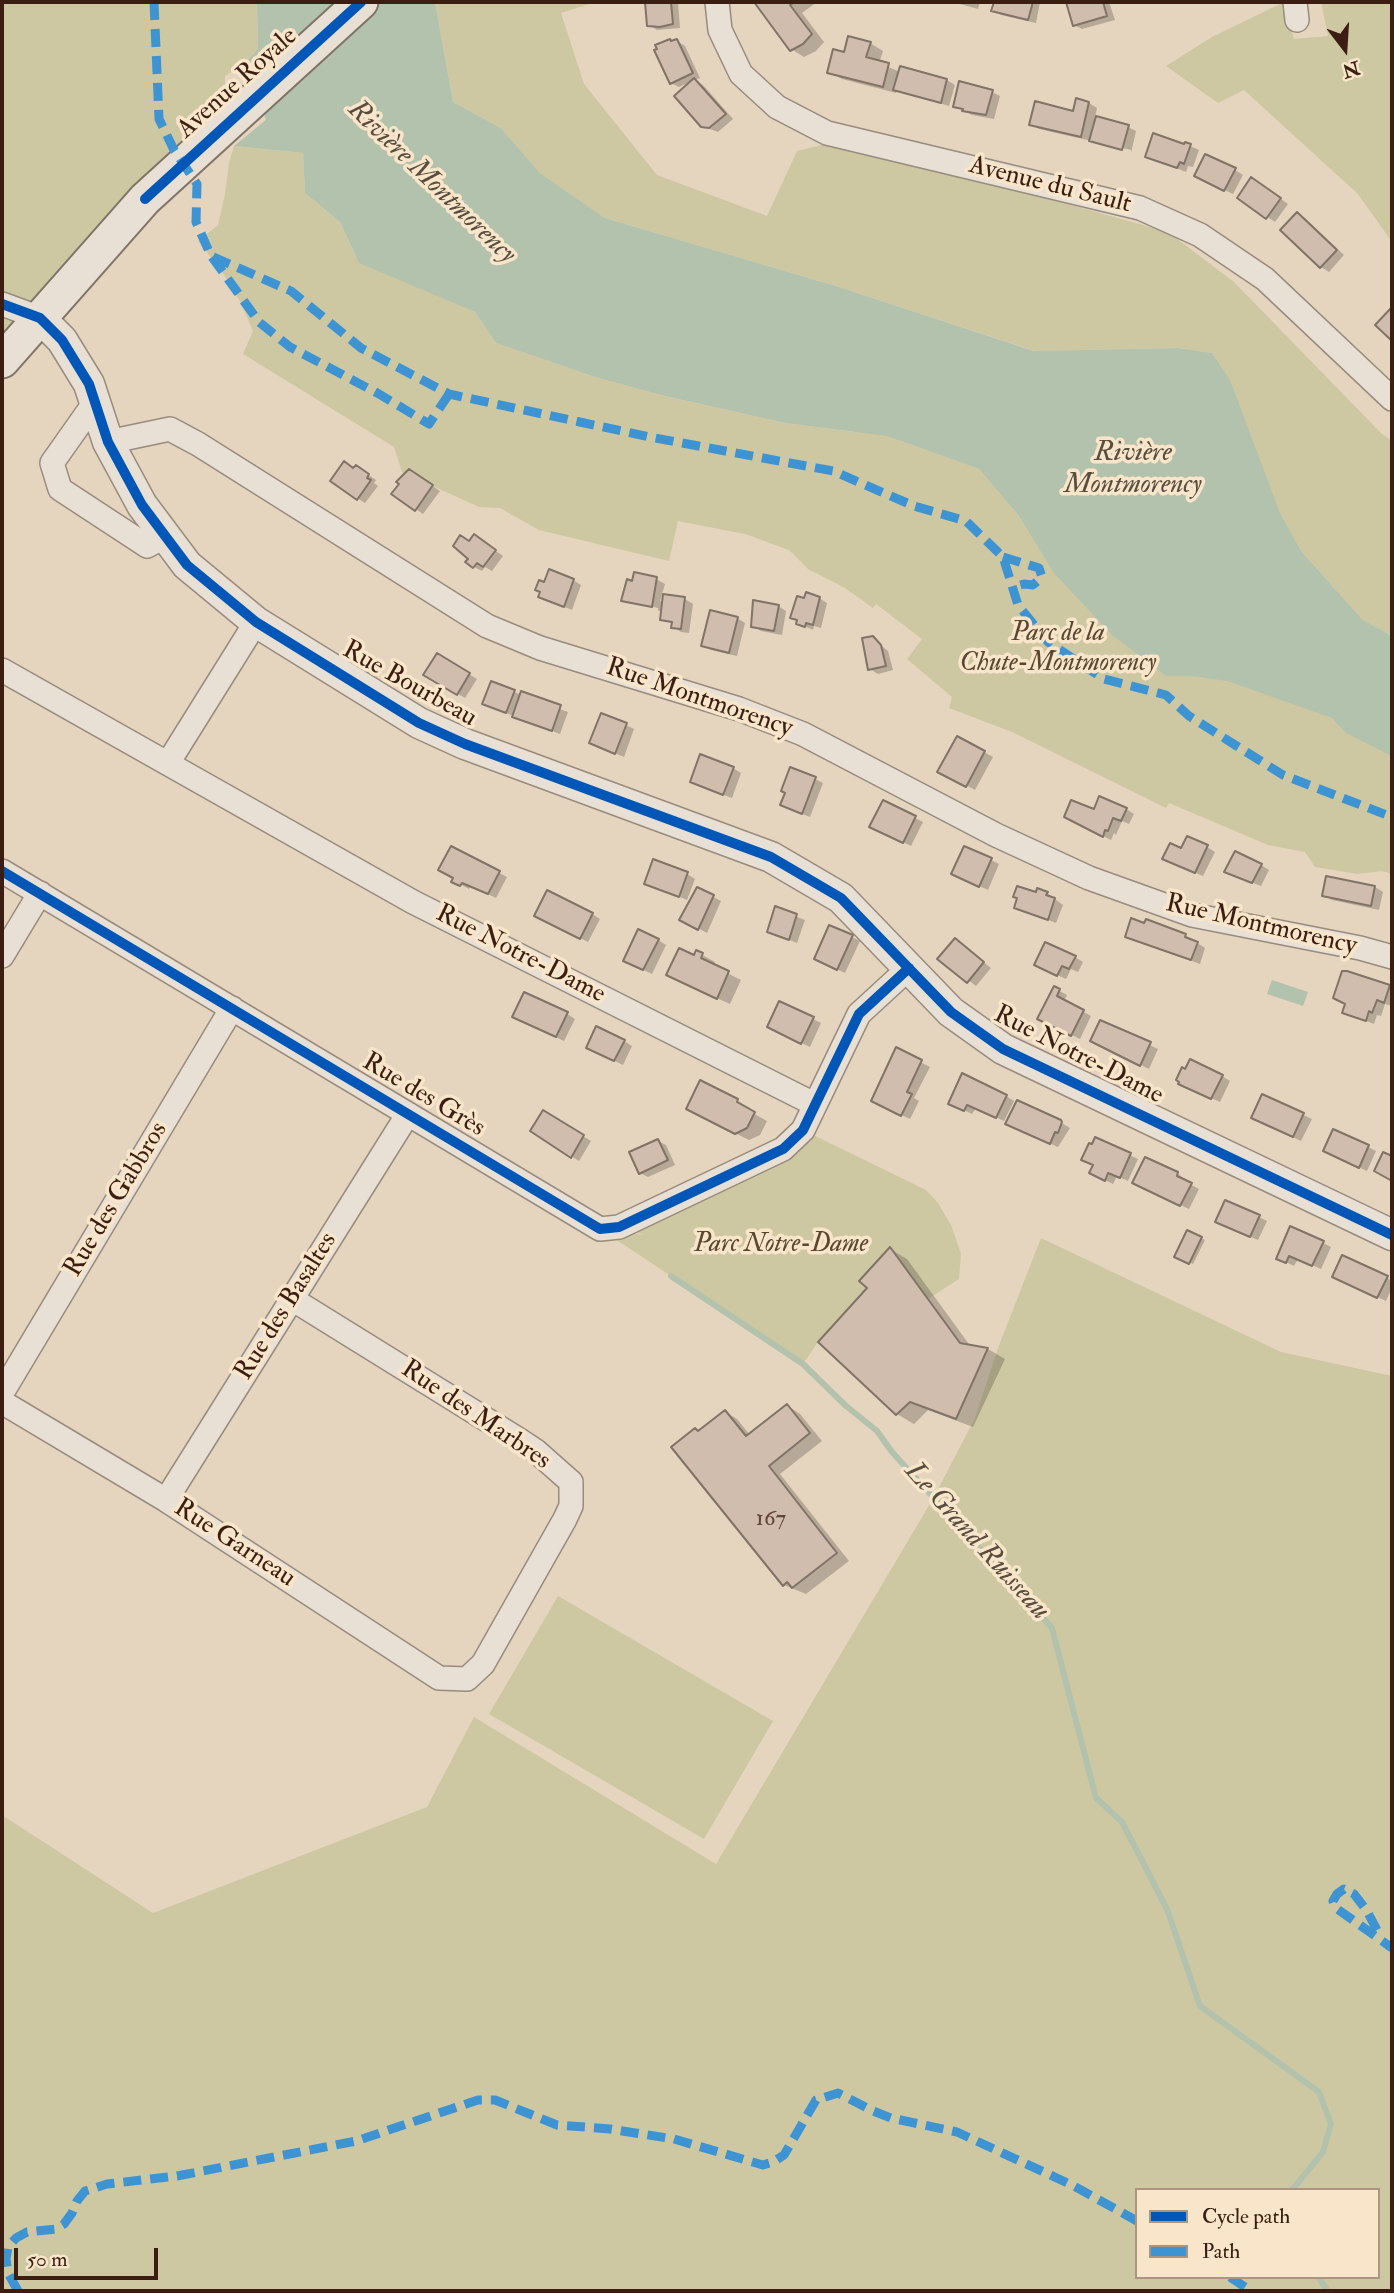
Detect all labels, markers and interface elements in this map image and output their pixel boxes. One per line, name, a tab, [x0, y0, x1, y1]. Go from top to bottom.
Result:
north arrow	[1310, 14, 1380, 84]
street label: Avenue Royale	[171, 22, 305, 146]
text: N	[1340, 55, 1363, 83]
water label: Rivière Montmorency	[340, 94, 522, 272]
street label: Avenue du Sault	[966, 151, 1134, 221]
water label: Rivière Montmorency	[1064, 437, 1202, 503]
park label: Parc de la Chute-Montmorency	[960, 618, 1156, 680]
street label: Rue Bourbeau	[336, 635, 482, 735]
street label: Rue Montmorency	[602, 652, 796, 746]
street label: Rue Montmorency	[1162, 889, 1360, 963]
street label: Rue Notre-Dame	[430, 899, 610, 1011]
street label: Rue Notre-Dame	[988, 1000, 1168, 1112]
street label: Rue des Grès	[356, 1047, 490, 1145]
street label: Rue des Gabbros	[59, 1117, 175, 1283]
street label: Rue des Basaltes	[229, 1227, 345, 1387]
park label: Parc Notre-Dame	[694, 1229, 868, 1261]
street label: Rue des Marbres	[394, 1355, 556, 1477]
water label: Le Grand Ruisseau	[896, 1456, 1056, 1628]
street label: Rue Garneau	[167, 1493, 301, 1595]
house number: 167	[756, 1506, 786, 1534]
legend	[1135, 2188, 1380, 2279]
text: Cycle path	[1202, 2203, 1290, 2230]
scale bar	[18, 2234, 161, 2278]
text: Path	[1202, 2238, 1240, 2265]
text: 50 m	[27, 2246, 68, 2273]

